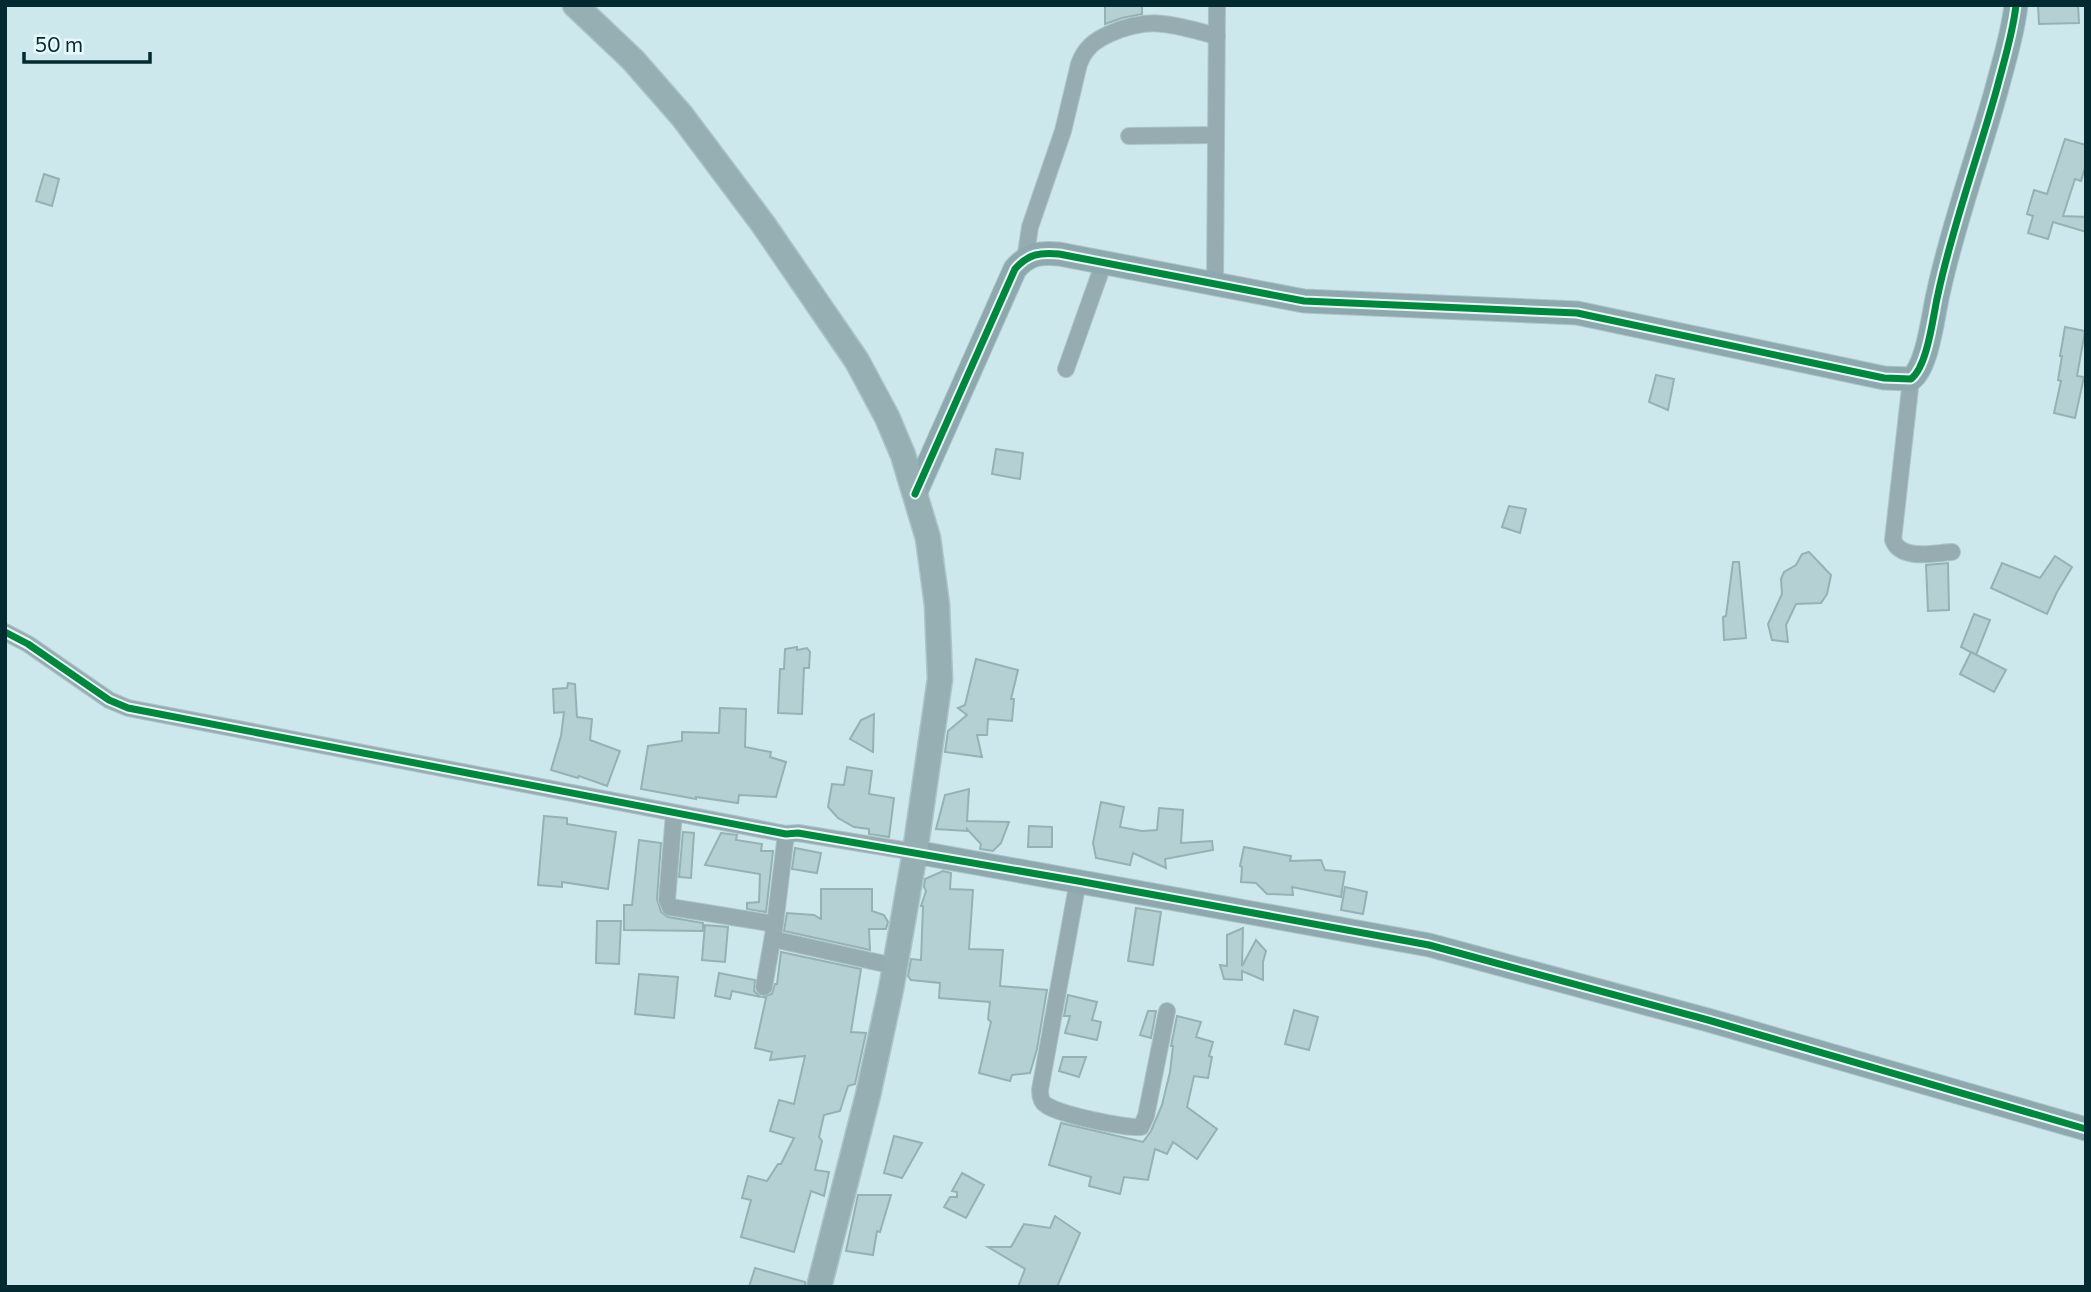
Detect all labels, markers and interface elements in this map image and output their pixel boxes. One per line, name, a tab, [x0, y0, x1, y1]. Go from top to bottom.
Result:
scale bar	[24, 21, 150, 65]
text: 50 m	[35, 31, 83, 56]

